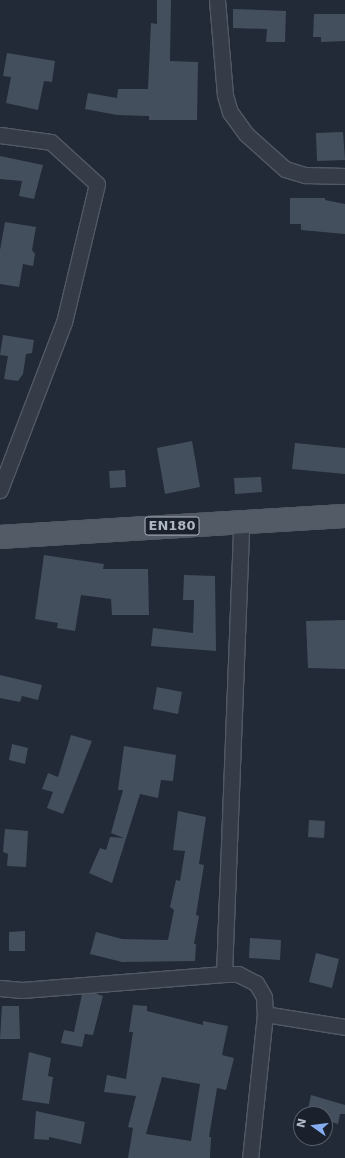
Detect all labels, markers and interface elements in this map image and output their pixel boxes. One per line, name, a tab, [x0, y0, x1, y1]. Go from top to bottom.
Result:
road number: EN180	[144, 515, 200, 537]
north arrow	[293, 1106, 333, 1146]
text: N	[294, 1117, 309, 1129]

